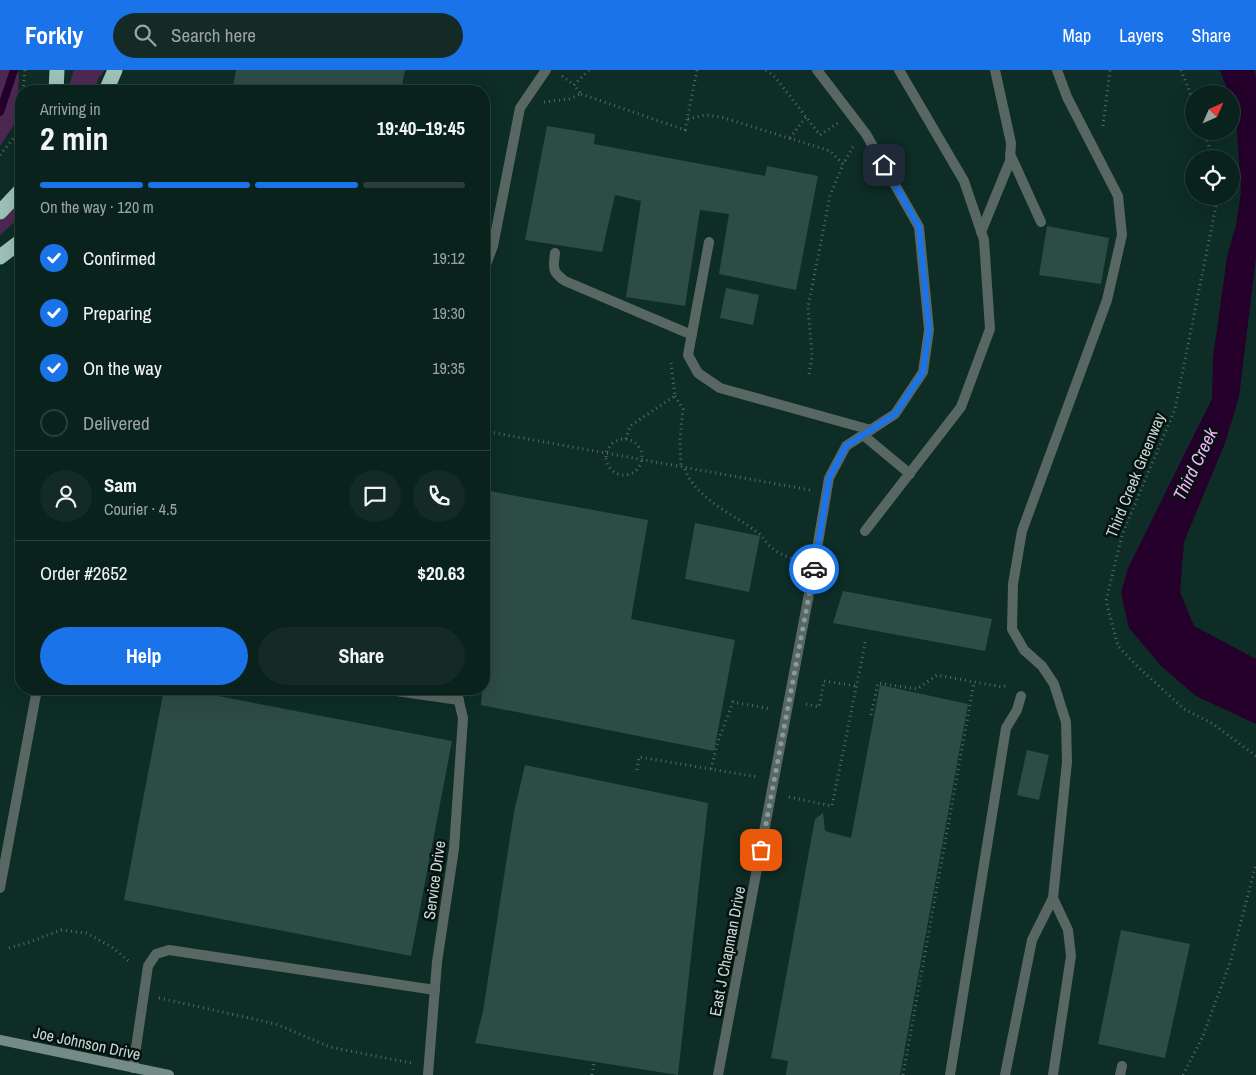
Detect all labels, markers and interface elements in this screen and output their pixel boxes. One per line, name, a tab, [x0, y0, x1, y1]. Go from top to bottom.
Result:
search box	[113, 13, 463, 58]
text: Forkly	[25, 19, 83, 51]
icon: search	[131, 21, 159, 49]
text: Search here	[171, 22, 256, 48]
text: Map	[1063, 23, 1091, 48]
text: Layers	[1119, 23, 1164, 48]
text: Share	[1192, 23, 1231, 48]
north arrow	[1185, 85, 1240, 140]
map controls	[1185, 85, 1240, 205]
text: Arriving in	[40, 98, 101, 120]
text: 19:40–19:45	[377, 115, 465, 141]
text: 2 min	[40, 117, 109, 160]
pin	[863, 144, 905, 186]
button: locate	[1185, 150, 1240, 205]
icon: home	[870, 151, 898, 179]
text: On the way · 120 m	[40, 196, 154, 218]
icon: check	[40, 244, 68, 272]
text: Confirmed	[83, 245, 156, 271]
text: 19:12	[432, 247, 465, 269]
icon: check	[40, 299, 68, 327]
text: Preparing	[83, 300, 151, 326]
text: 19:30	[432, 302, 465, 324]
icon: check	[40, 354, 68, 382]
text: On the way	[83, 355, 162, 381]
text: 19:35	[432, 357, 465, 379]
street label: Third Creek Greenway	[1100, 409, 1170, 541]
text: Delivered	[83, 410, 150, 436]
water label: Third Creek	[1167, 423, 1224, 504]
button: person	[40, 470, 92, 522]
button: chat	[349, 470, 401, 522]
button: phone	[413, 470, 465, 522]
text: Sam	[104, 472, 137, 498]
text: Courier · 4.5	[104, 498, 177, 520]
courier	[789, 544, 839, 594]
icon: car	[800, 555, 828, 583]
text: Order #2652	[40, 560, 127, 586]
text: $20.63	[417, 560, 465, 586]
button: Help	[40, 627, 248, 685]
button: Share	[258, 627, 465, 685]
pin	[740, 829, 782, 871]
icon: bag	[747, 836, 775, 864]
street label: Service Drive	[418, 839, 450, 921]
street label: East J Chapman Drive	[704, 884, 750, 1018]
street label: Joe Johnson Drive	[31, 1021, 143, 1065]

